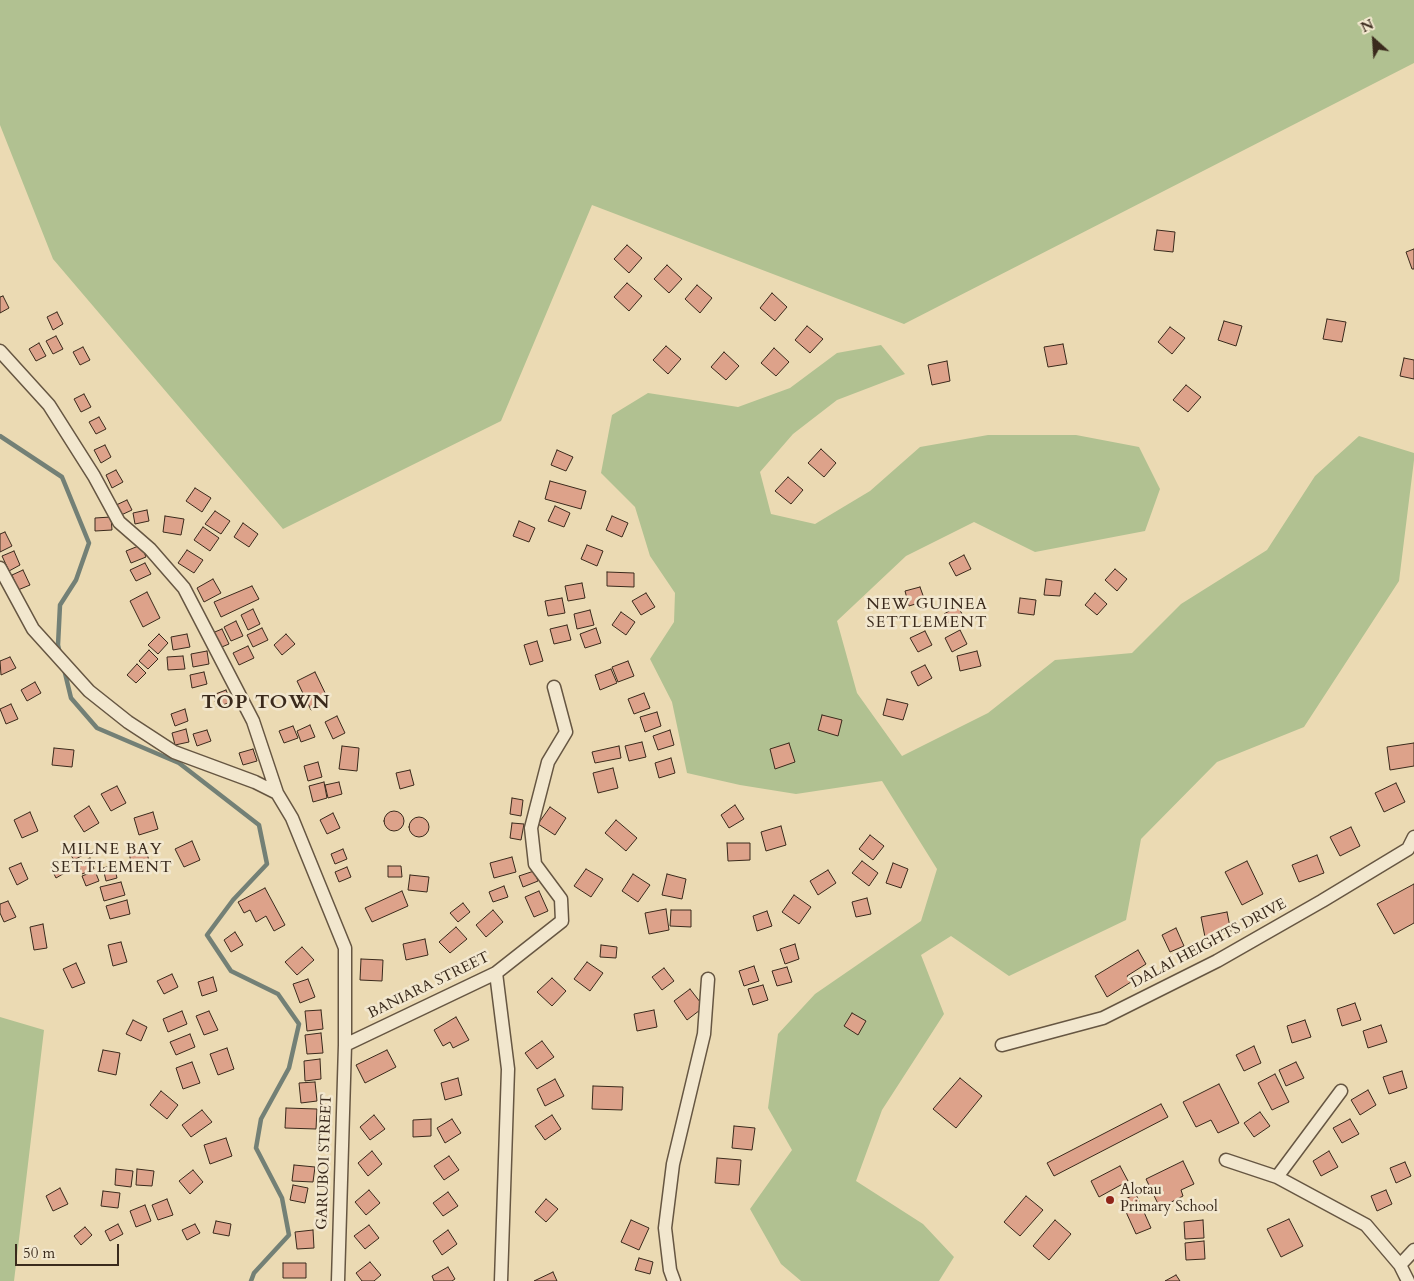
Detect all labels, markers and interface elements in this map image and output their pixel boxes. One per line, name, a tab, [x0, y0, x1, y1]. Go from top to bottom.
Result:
north arrow	[1349, 15, 1399, 65]
text: N	[1358, 15, 1377, 37]
district label: NEW GUINEA SETTLEMENT	[865, 595, 989, 633]
district label: TOP TOWN	[200, 691, 332, 715]
district label: MILNE BAY SETTLEMENT	[50, 840, 174, 878]
street label: DALAI HEIGHTS DRIVE	[1128, 895, 1290, 993]
street label: BANIARA STREET	[365, 949, 493, 1023]
street label: GARUBOI STREET	[314, 1094, 336, 1230]
place label: Alotau Primary School	[1120, 1182, 1218, 1217]
marker: Alotau Primary School	[1104, 1194, 1116, 1206]
scale bar	[18, 1234, 121, 1266]
text: 50 m	[23, 1243, 55, 1263]

